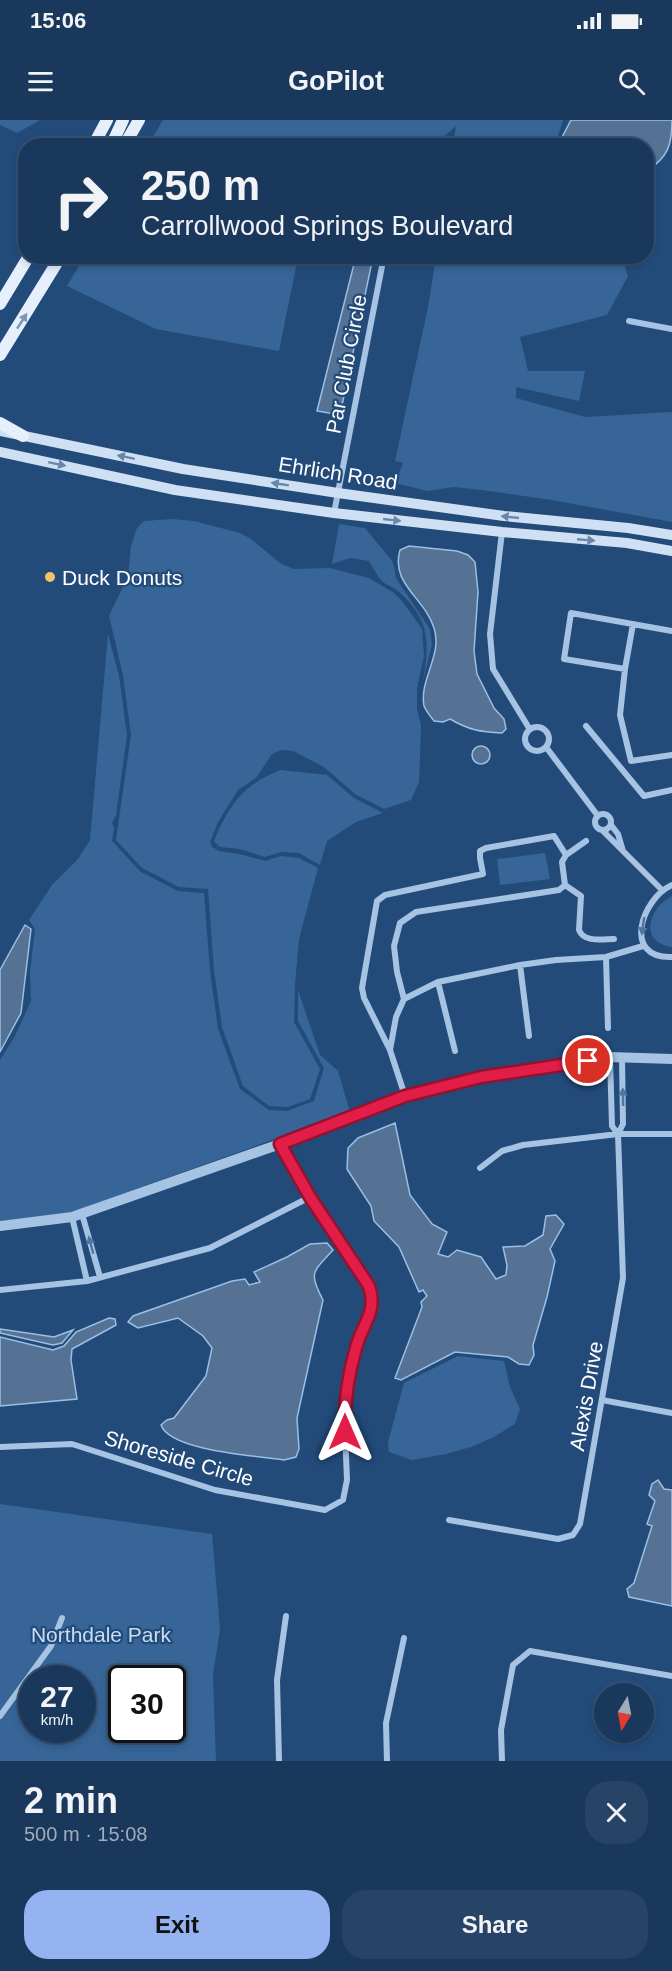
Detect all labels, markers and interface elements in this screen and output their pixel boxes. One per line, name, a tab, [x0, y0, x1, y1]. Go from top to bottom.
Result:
text: 15:06	[30, 8, 86, 33]
icon: menu	[24, 65, 57, 98]
icon: search	[615, 65, 648, 98]
text: GoPilot	[288, 66, 384, 96]
icon: right	[42, 162, 120, 240]
text: 250 m	[141, 162, 260, 209]
text: Carrollwood Springs Boulevard	[141, 211, 513, 241]
street label: Par Club Circle	[321, 292, 371, 436]
one-way arrow	[16, 313, 27, 330]
one-way arrow	[116, 452, 135, 461]
street label: Ehrlich Road	[277, 452, 399, 494]
one-way arrow	[48, 460, 67, 469]
one-way arrow	[270, 479, 289, 488]
one-way arrow	[500, 512, 519, 522]
one-way arrow	[383, 515, 402, 524]
one-way arrow	[577, 535, 596, 545]
place label: Duck Donuts	[62, 566, 182, 589]
marker: Duck Donuts	[43, 570, 57, 584]
one-way arrow	[638, 917, 647, 936]
pin	[562, 1035, 613, 1086]
icon: arrive	[571, 1044, 604, 1077]
one-way arrow	[618, 1087, 628, 1106]
one-way arrow	[86, 1236, 95, 1254]
street label: Alexis Drive	[565, 1339, 607, 1453]
position arrow	[313, 1400, 377, 1464]
street label: Shoreside Circle	[102, 1426, 256, 1490]
park label: Northdale Park	[31, 1623, 172, 1646]
speed limit sign: 30	[108, 1665, 186, 1743]
text: 27	[40, 1680, 74, 1713]
north arrow	[594, 1683, 654, 1743]
map controls	[594, 1683, 654, 1743]
text: km/h	[41, 1711, 73, 1728]
text: 2 min	[24, 1780, 118, 1821]
button: close	[585, 1781, 648, 1844]
text: 500 m · 15:08	[24, 1823, 147, 1845]
button: Exit	[24, 1890, 330, 1959]
button: Share	[342, 1890, 648, 1959]

